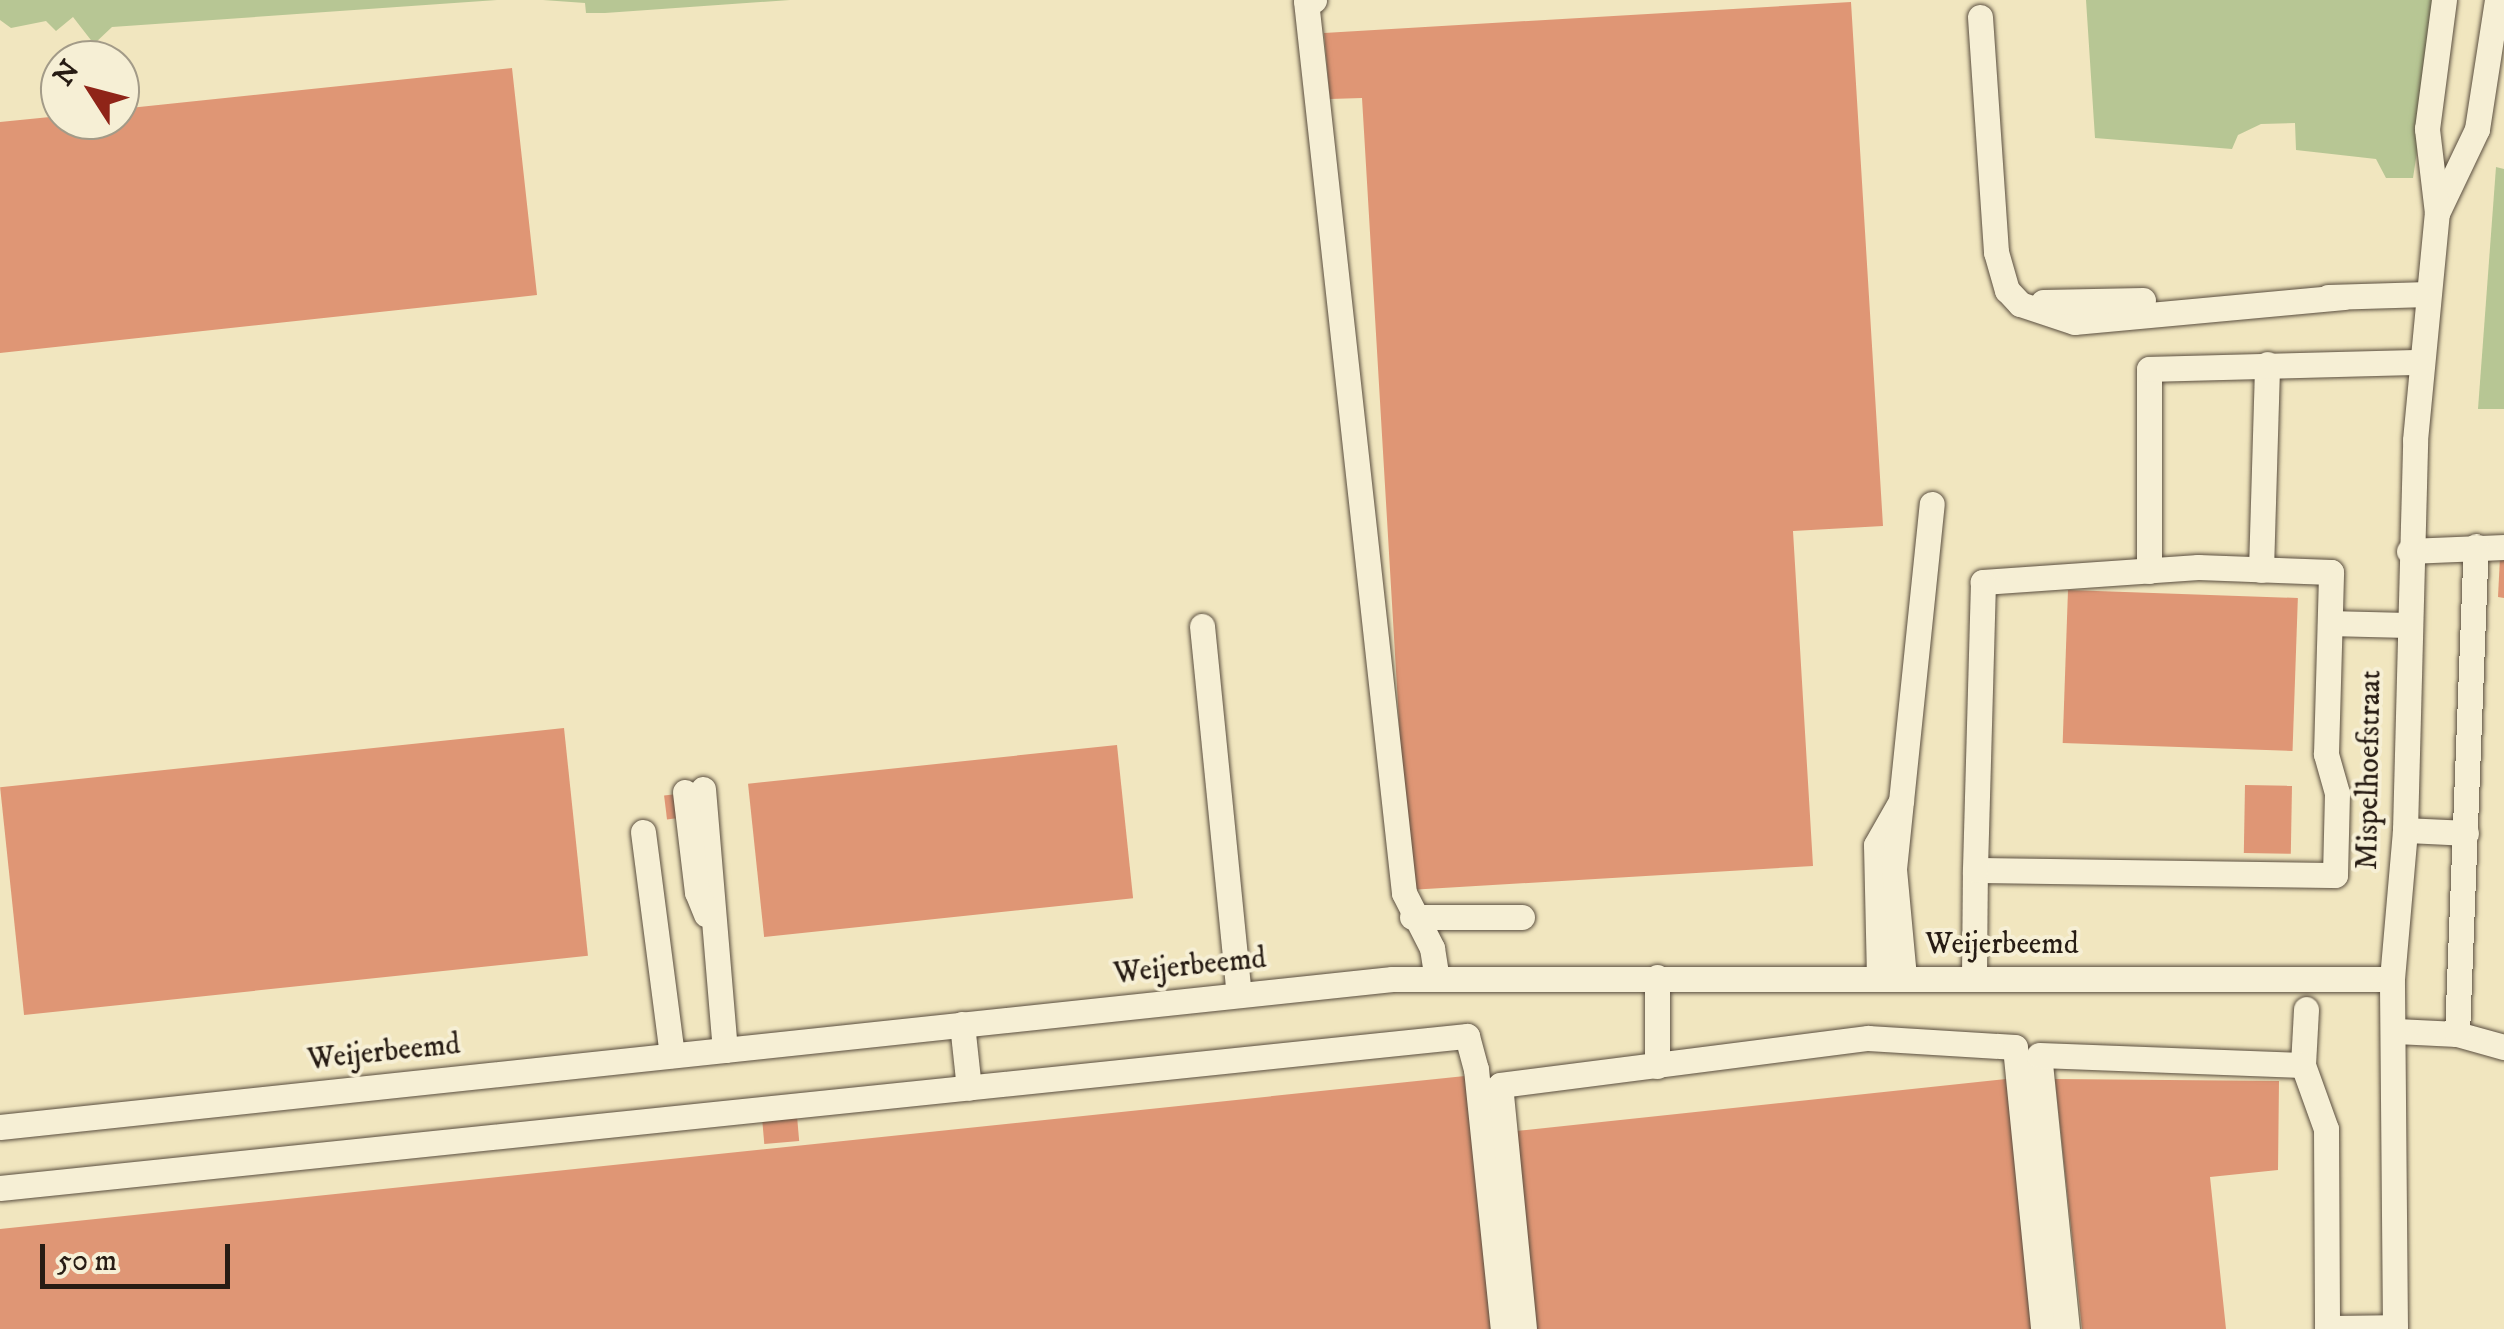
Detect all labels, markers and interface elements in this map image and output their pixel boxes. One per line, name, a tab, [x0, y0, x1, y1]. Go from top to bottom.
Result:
north arrow	[40, 40, 140, 140]
text: N	[46, 54, 88, 93]
street label: Mispelhoefstraat	[2350, 670, 2390, 870]
street label: Weijerbeemd	[1925, 927, 2079, 963]
street label: Weijerbeemd	[1112, 941, 1268, 993]
street label: Weijerbeemd	[306, 1027, 462, 1079]
scale bar	[45, 1224, 235, 1286]
text: 50 m	[57, 1243, 117, 1280]

